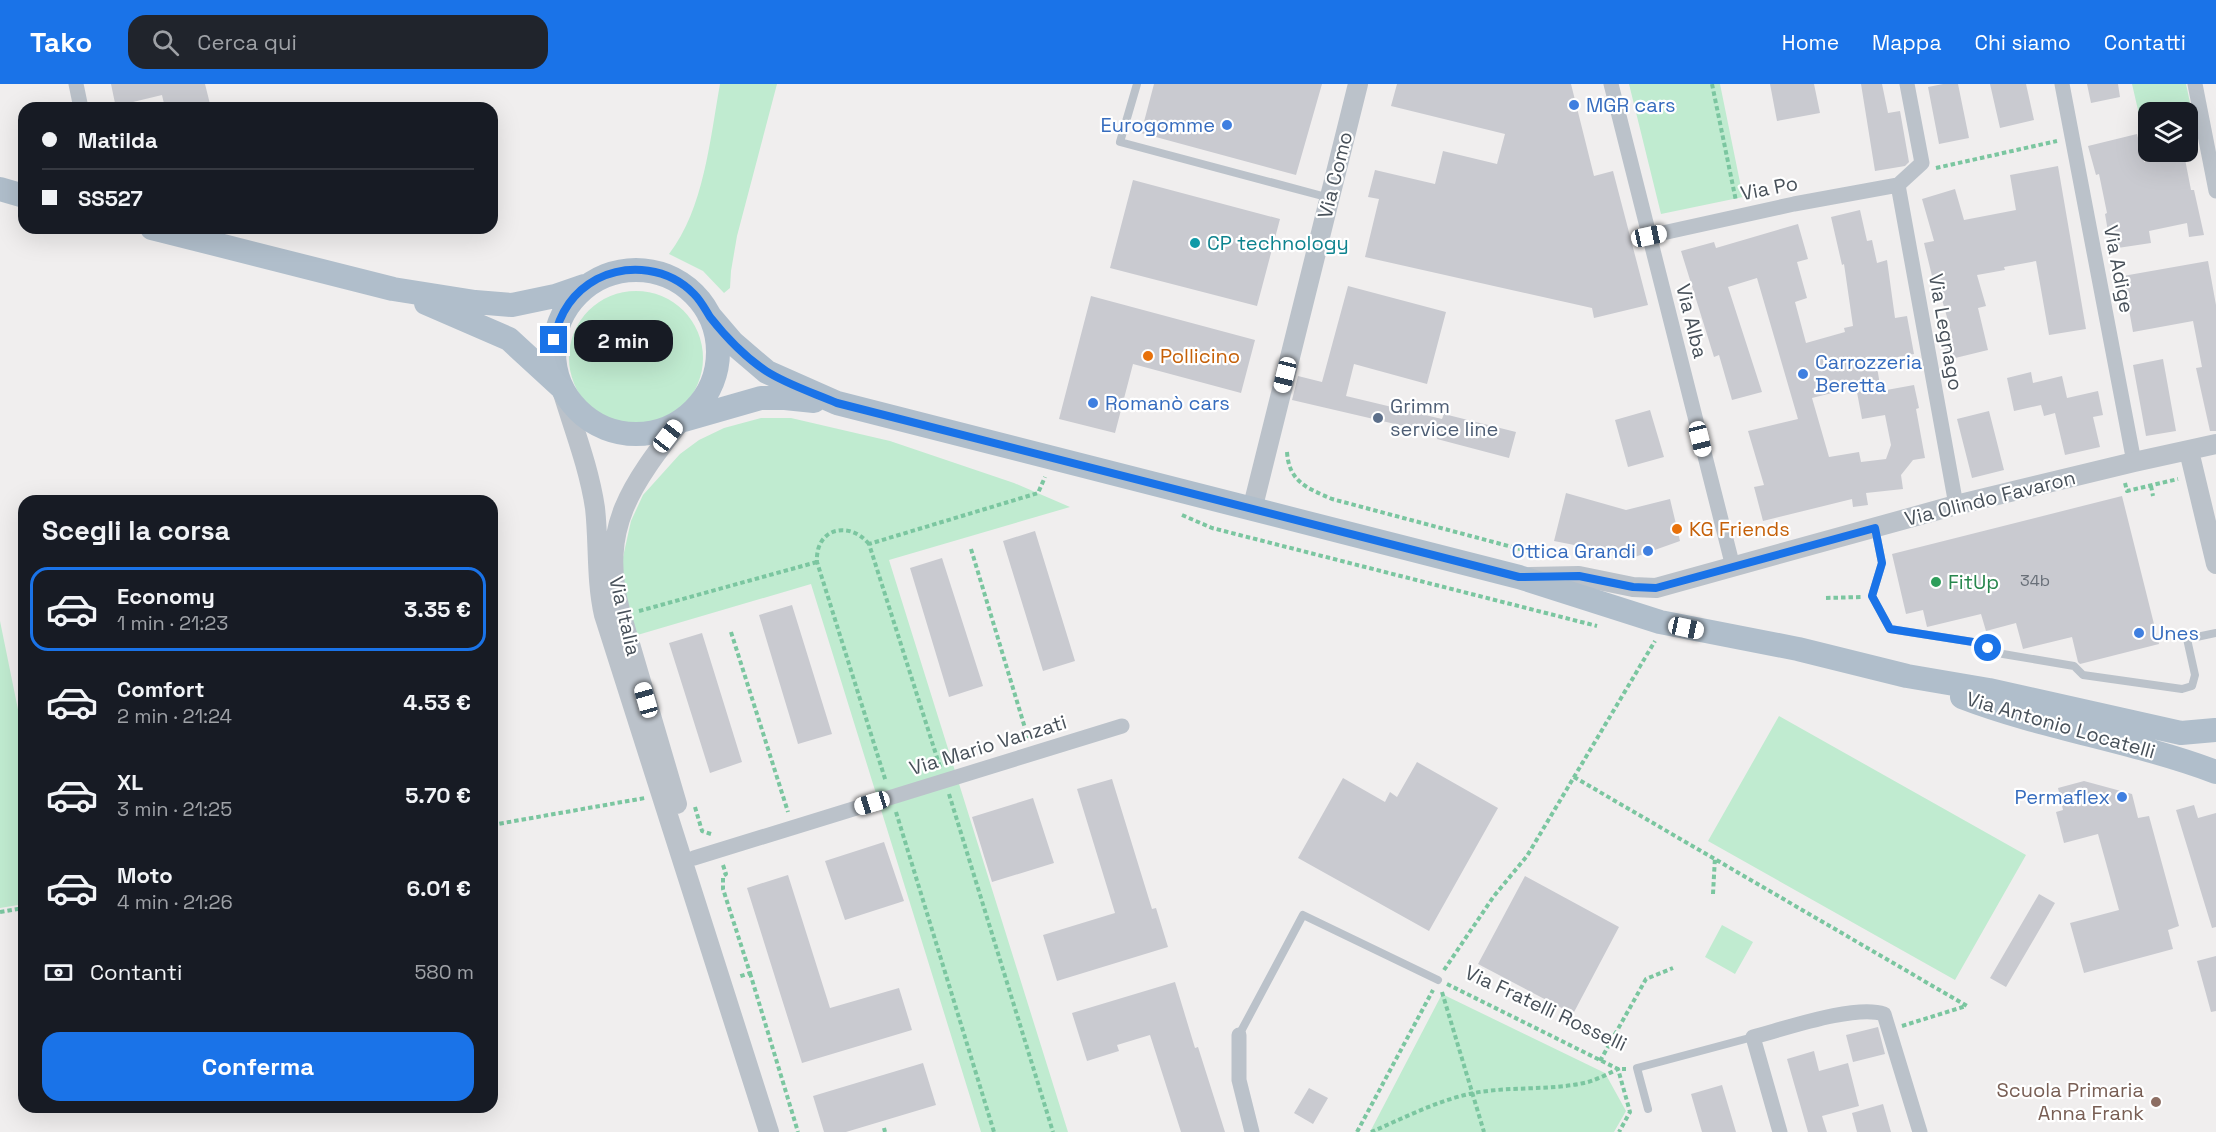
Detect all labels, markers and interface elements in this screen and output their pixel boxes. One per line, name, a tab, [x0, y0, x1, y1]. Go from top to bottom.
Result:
search box	[128, 15, 548, 69]
text: Tako	[30, 24, 92, 60]
icon: search	[149, 26, 182, 59]
text: Cerca qui	[197, 28, 297, 56]
text: Home	[1782, 29, 1839, 56]
text: Mappa	[1872, 29, 1941, 56]
text: Chi siamo	[1974, 29, 2071, 56]
text: Contatti	[2104, 29, 2186, 56]
place label: MGR cars	[1586, 92, 1676, 118]
marker: MGR cars	[1567, 98, 1581, 112]
map controls	[2138, 102, 2198, 162]
button: layers	[2138, 102, 2198, 162]
place label: Eurogomme	[1101, 112, 1215, 138]
marker: Eurogomme	[1220, 118, 1234, 132]
text: Matilda	[78, 126, 158, 154]
street label: Via Como	[1312, 129, 1358, 221]
street label: Via Po	[1738, 170, 1800, 206]
text: SS527	[78, 184, 143, 212]
car	[1630, 223, 1668, 249]
street label: Via Adige	[2098, 223, 2140, 315]
place label: CP technology	[1207, 230, 1349, 256]
marker: CP technology	[1188, 236, 1202, 250]
street label: Via Legnago	[1923, 272, 1969, 392]
street label: Via Alba	[1670, 281, 1714, 361]
callout: 2 min	[575, 319, 674, 361]
route end	[540, 326, 567, 353]
text: 2 min	[598, 328, 649, 354]
place label: Pollicino	[1160, 343, 1240, 369]
marker: Pollicino	[1141, 349, 1155, 363]
place label: Carrozzeria Beretta	[1815, 349, 1922, 398]
car	[1272, 355, 1298, 395]
marker: Carrozzeria Beretta	[1796, 367, 1810, 381]
place label: Romanò cars	[1105, 390, 1230, 416]
place label: Grimm service line	[1390, 393, 1498, 442]
marker: Romanò cars	[1086, 396, 1100, 410]
marker: Grimm service line	[1371, 411, 1385, 425]
car	[650, 416, 686, 456]
car	[1687, 419, 1713, 459]
street label: Via Olindo Favaron	[1902, 464, 2078, 532]
text: Scegli la corsa	[42, 513, 230, 548]
place label: KG Friends	[1689, 516, 1790, 542]
marker: KG Friends	[1670, 522, 1684, 536]
place label: Ottica Grandi	[1512, 538, 1636, 564]
marker: Ottica Grandi	[1641, 544, 1655, 558]
place label: FitUp	[1948, 569, 1999, 595]
house number: 34b	[2020, 570, 2050, 591]
street label: Via Italia	[603, 574, 647, 658]
marker: FitUp	[1929, 575, 1943, 589]
icon: car	[45, 582, 99, 636]
text: Economy	[117, 582, 215, 610]
text: 3.35 €	[404, 595, 471, 623]
text: 1 min · 21:23	[117, 610, 228, 636]
car	[1667, 615, 1705, 641]
place label: Unes	[2151, 620, 2199, 646]
marker: Unes	[2132, 626, 2146, 640]
route start	[1974, 634, 2001, 661]
icon: car	[45, 675, 99, 729]
text: Comfort	[117, 675, 205, 703]
car	[632, 680, 660, 720]
street label: Via Antonio Locatelli	[1963, 686, 2159, 764]
text: 4.53 €	[403, 688, 471, 716]
text: 2 min · 21:24	[117, 703, 232, 729]
street label: Via Mario Vanzati	[906, 709, 1070, 781]
icon: car	[45, 768, 99, 822]
text: XL	[117, 768, 143, 796]
text: 5.70 €	[405, 781, 471, 809]
place label: Permaflex	[2015, 784, 2110, 810]
car	[852, 789, 892, 817]
marker: Permaflex	[2115, 790, 2129, 804]
text: 3 min · 21:25	[117, 796, 232, 822]
icon: car	[45, 861, 99, 915]
text: Moto	[117, 861, 173, 889]
text: 6.01 €	[406, 874, 471, 902]
text: 4 min · 21:26	[117, 889, 233, 915]
icon: cash	[42, 956, 75, 989]
text: Contanti	[90, 958, 182, 986]
text: 580 m	[414, 959, 474, 985]
street label: Via Fratelli Rosselli	[1461, 959, 1631, 1057]
button: Conferma	[42, 1032, 474, 1101]
place label: Scuola Primaria Anna Frank	[1997, 1077, 2144, 1126]
marker: Scuola Primaria Anna Frank	[2149, 1095, 2163, 1109]

